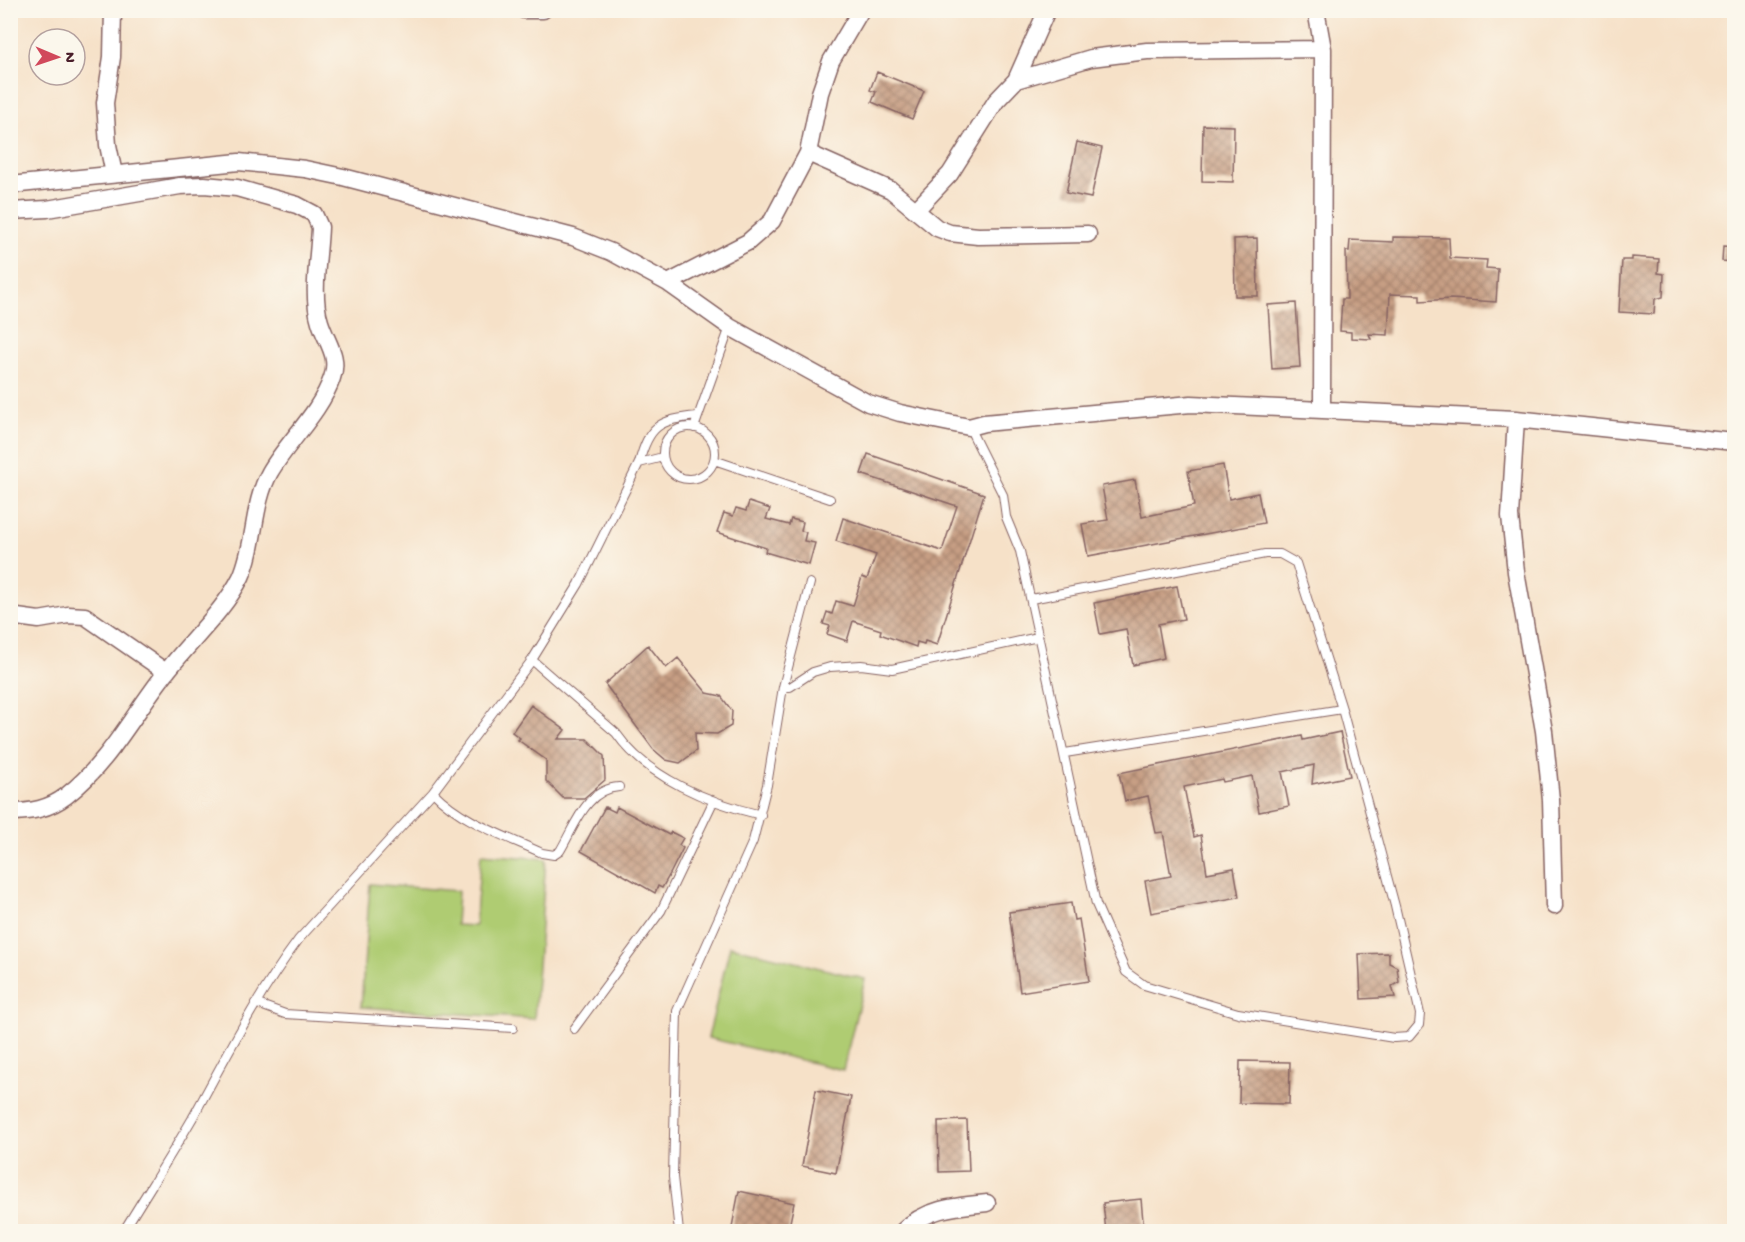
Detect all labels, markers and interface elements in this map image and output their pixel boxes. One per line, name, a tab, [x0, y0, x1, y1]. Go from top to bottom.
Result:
north arrow	[27, 27, 87, 87]
text: N	[59, 52, 78, 64]

